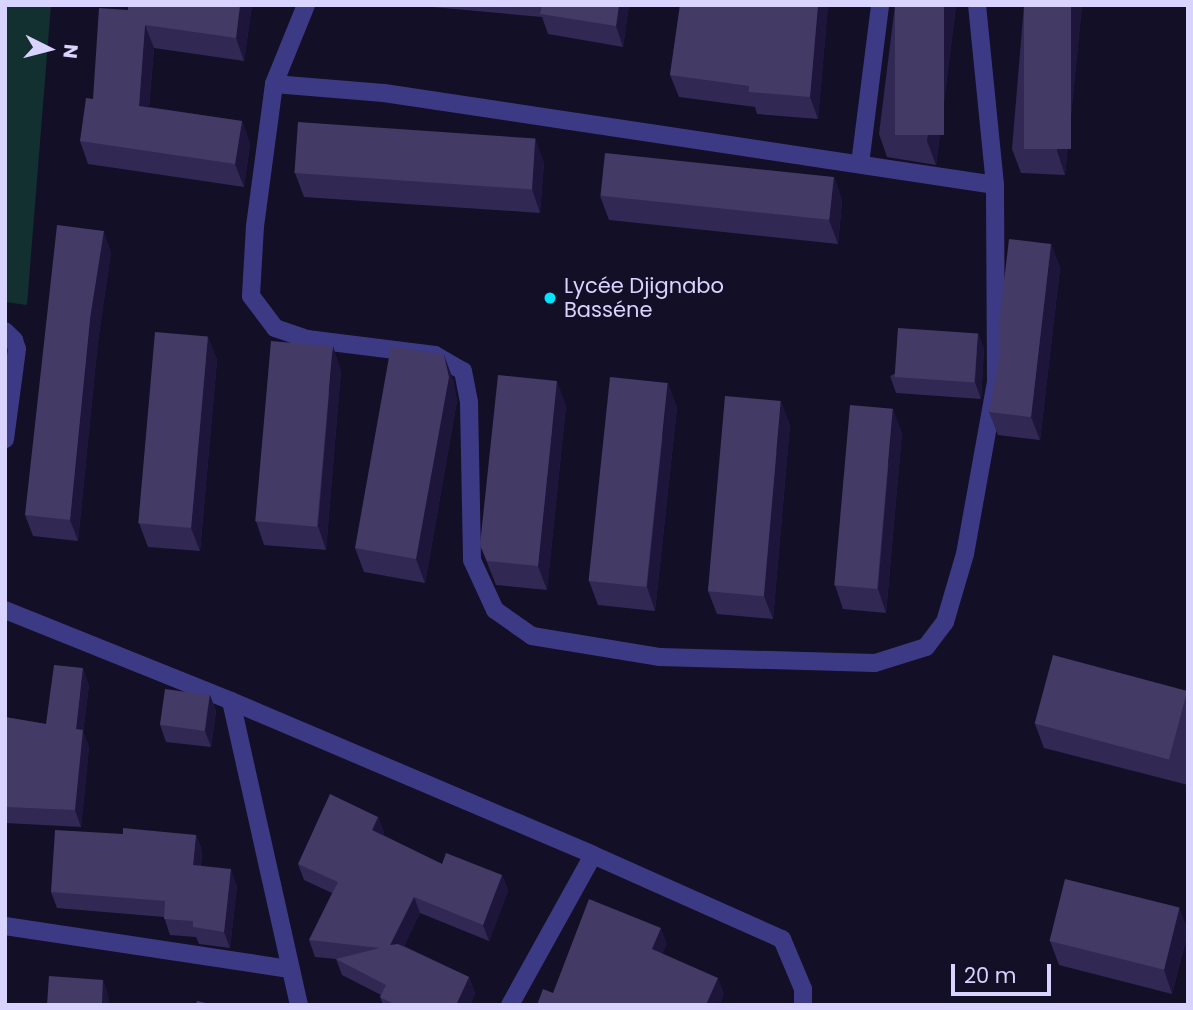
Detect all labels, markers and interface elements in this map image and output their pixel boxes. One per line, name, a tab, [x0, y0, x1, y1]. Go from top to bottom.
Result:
north arrow	[14, 14, 84, 84]
text: N	[56, 43, 85, 60]
place label: Lycée Djignabo Basséne	[564, 273, 724, 323]
marker: Lycée Djignabo Basséne	[542, 290, 558, 306]
scale bar	[955, 950, 1055, 994]
text: 20 m	[964, 961, 1017, 990]

